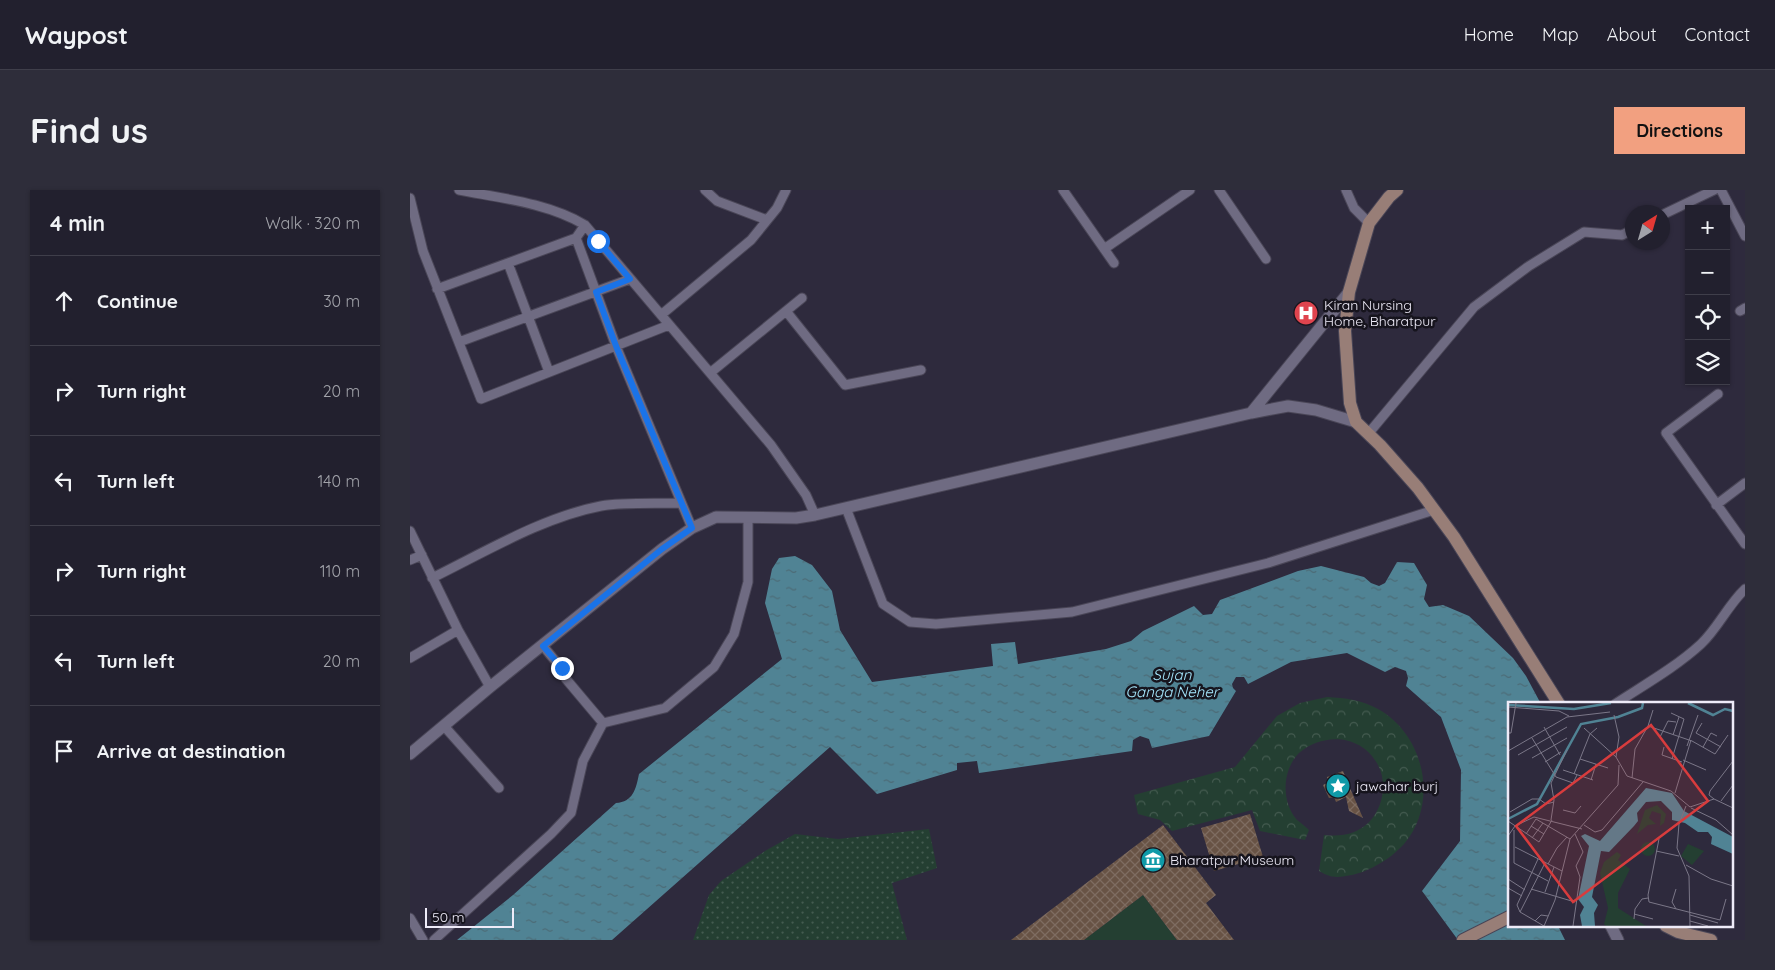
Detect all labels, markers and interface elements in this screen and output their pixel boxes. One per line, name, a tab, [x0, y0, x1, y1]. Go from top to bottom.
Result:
text: Waypost	[25, 20, 128, 50]
text: Home	[1464, 23, 1514, 46]
text: Map	[1542, 23, 1579, 46]
text: About	[1607, 23, 1657, 46]
text: Contact	[1685, 23, 1750, 46]
button: Directions	[1614, 107, 1745, 154]
text: Find us	[30, 108, 148, 152]
north arrow	[1625, 205, 1670, 250]
map controls	[1685, 205, 1730, 385]
button: +	[1685, 205, 1730, 250]
text: 4 min	[50, 210, 105, 236]
text: Walk · 320 m	[265, 213, 360, 233]
route start	[587, 230, 610, 253]
button: −	[1685, 250, 1730, 295]
icon: ahead	[50, 287, 78, 315]
text: Continue	[97, 289, 178, 313]
text: 30 m	[323, 291, 360, 311]
button: locate	[1685, 295, 1730, 340]
place label: Kiran Nursing Home, Bharatpur	[1324, 296, 1436, 330]
hospital icon: Kiran Nursing Home, Bharatpur	[1293, 300, 1319, 326]
button: layers	[1685, 340, 1730, 385]
icon: right	[50, 377, 78, 405]
text: Turn right	[97, 379, 186, 403]
text: 20 m	[323, 381, 360, 401]
icon: left	[50, 467, 78, 495]
text: Turn left	[97, 469, 175, 493]
text: 140 m	[317, 471, 360, 491]
icon: right	[50, 557, 78, 585]
text: Turn right	[97, 559, 186, 583]
text: 110 m	[320, 561, 360, 581]
icon: left	[50, 647, 78, 675]
text: Turn left	[97, 649, 175, 673]
text: 20 m	[323, 651, 360, 671]
route end	[551, 657, 574, 680]
water label: Sujan Ganga Neher	[1125, 665, 1221, 701]
inset map	[1508, 702, 1732, 928]
icon: arrive	[50, 737, 78, 765]
text: Arrive at destination	[97, 739, 286, 763]
place icon: jawahar burj	[1325, 773, 1351, 799]
place label: jawahar burj	[1355, 777, 1438, 795]
museum icon: Bharatpur Museum	[1140, 847, 1166, 873]
place label: Bharatpur Museum	[1170, 851, 1294, 869]
scale bar	[425, 905, 514, 928]
text: 50 m	[432, 908, 465, 926]

